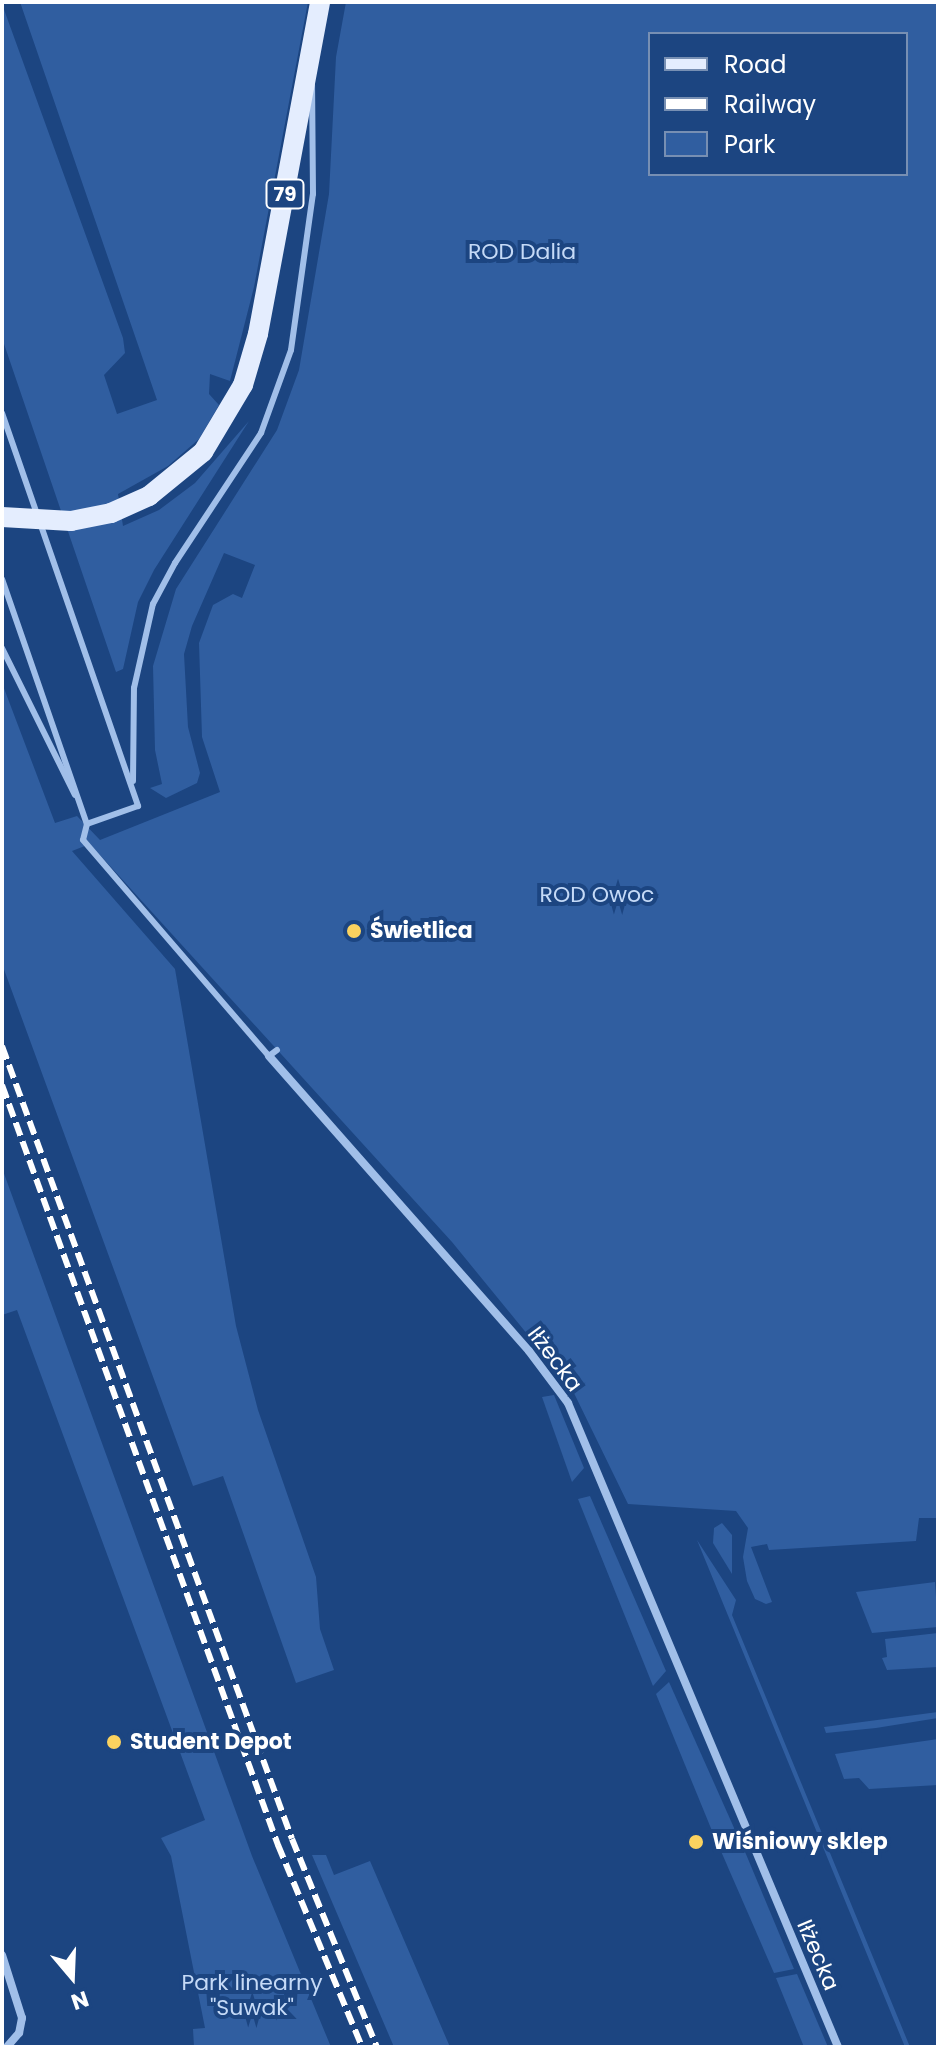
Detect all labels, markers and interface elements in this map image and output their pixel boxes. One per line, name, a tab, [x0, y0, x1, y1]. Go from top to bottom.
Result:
legend	[648, 32, 908, 176]
text: Road	[724, 48, 786, 81]
text: Railway	[724, 88, 816, 121]
text: Park	[724, 128, 775, 161]
road number: 79	[265, 178, 305, 210]
park label: ROD Dalia	[468, 239, 576, 265]
park label: ROD Owoc	[540, 882, 654, 908]
place label: Świetlica	[370, 918, 473, 944]
marker: Świetlica	[345, 922, 363, 940]
street label: Iłżecka	[522, 1321, 588, 1397]
place label: Student Depot	[130, 1729, 292, 1755]
marker: Student Depot	[105, 1733, 123, 1751]
place label: Wiśniowy sklep	[712, 1829, 888, 1855]
marker: Wiśniowy sklep	[687, 1833, 705, 1851]
street label: Iłżecka	[791, 1916, 845, 1994]
north arrow	[32, 1937, 112, 2017]
park label: Park linearny "Suwak"	[181, 1969, 323, 2020]
text: N	[67, 1983, 93, 2018]

